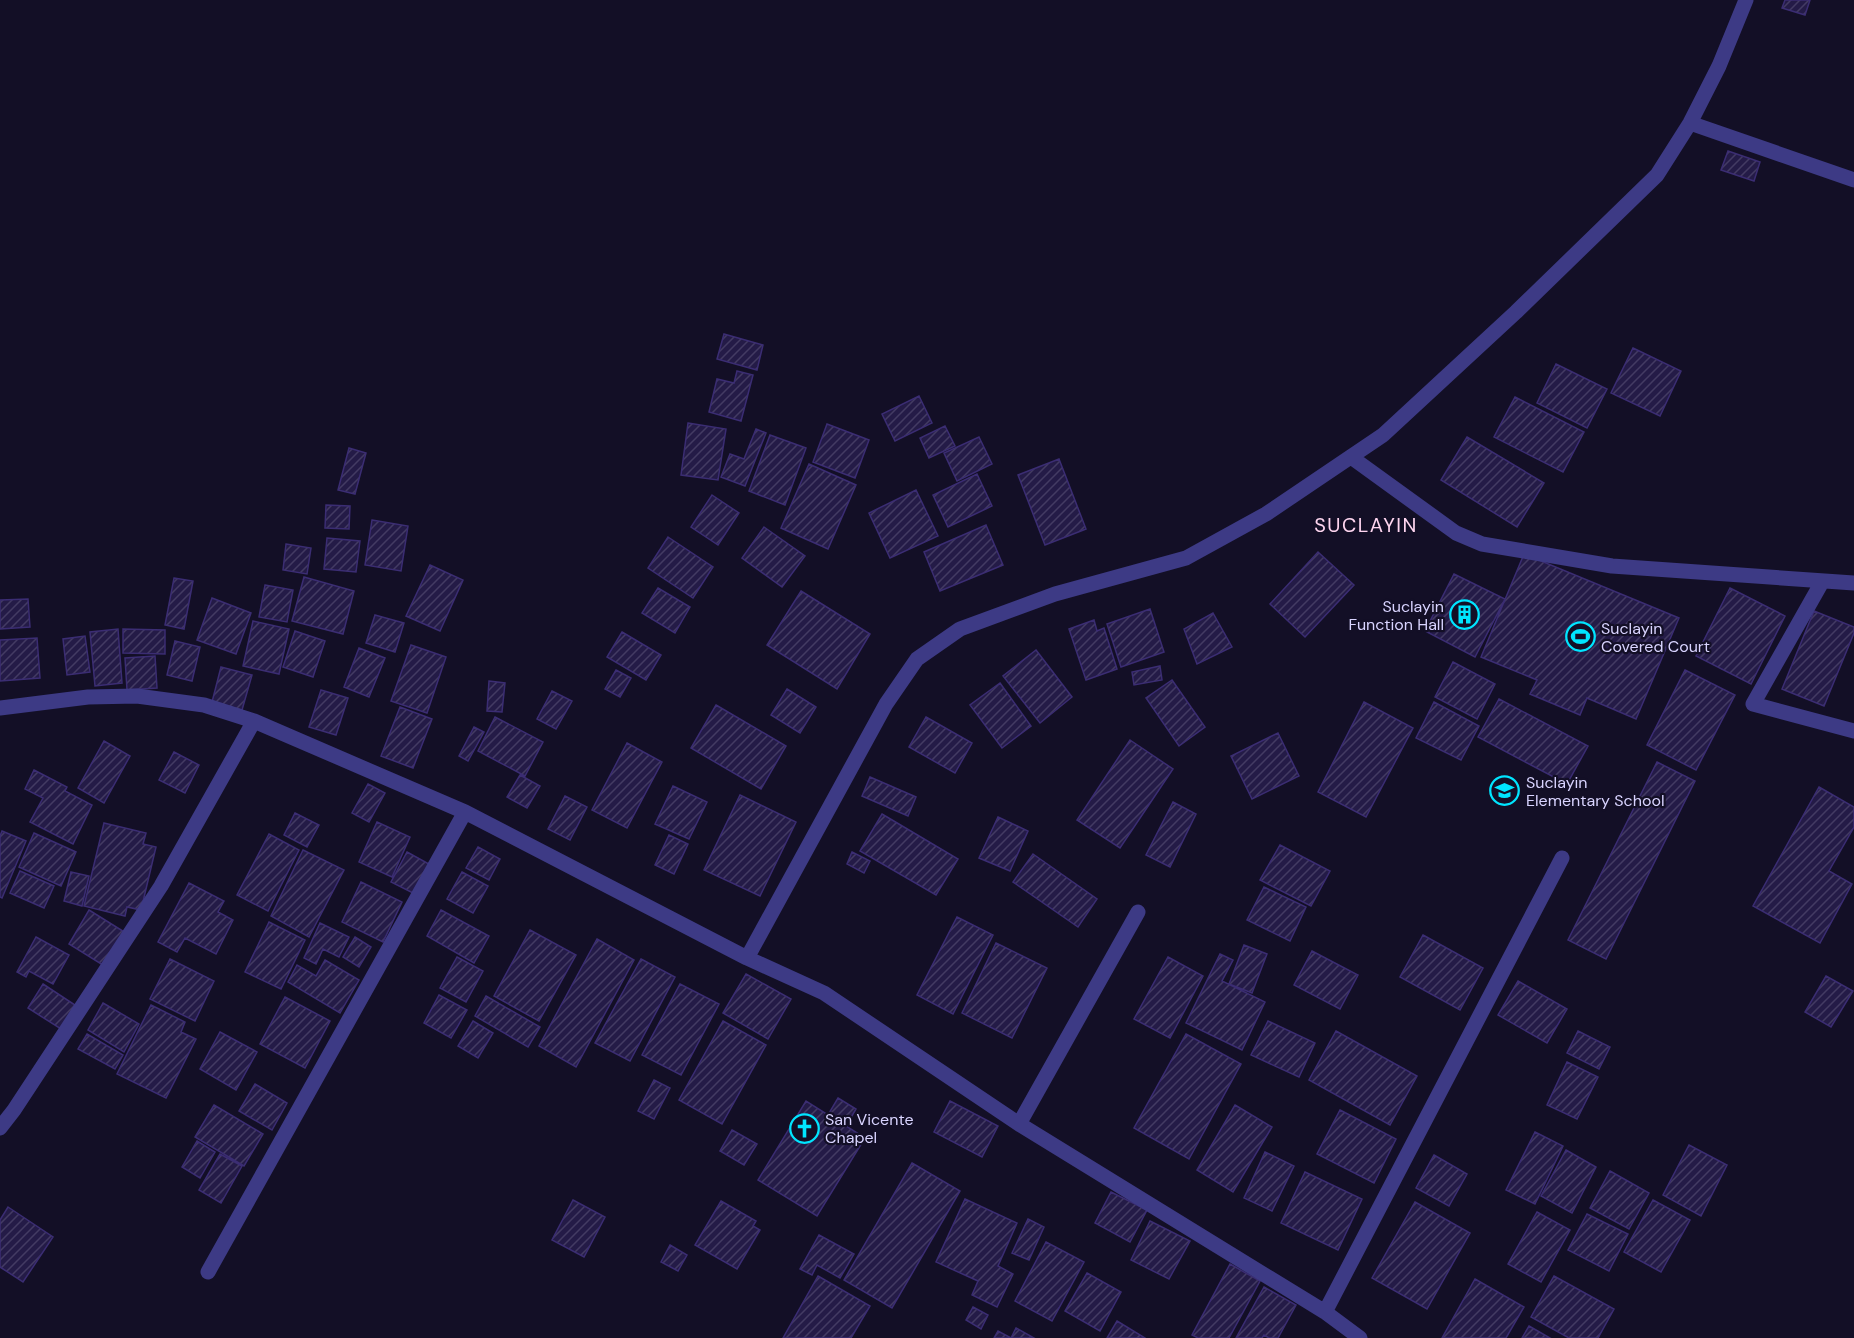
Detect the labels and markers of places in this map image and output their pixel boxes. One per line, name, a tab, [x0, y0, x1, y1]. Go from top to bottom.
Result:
place label: Suclayin Function Hall	[1348, 596, 1444, 635]
building icon: Suclayin Function Hall	[1449, 599, 1481, 631]
place label: Suclayin Covered Court	[1601, 618, 1710, 657]
sports icon: Suclayin Covered Court	[1564, 621, 1596, 653]
place label: Suclayin Elementary School	[1526, 772, 1664, 811]
school or university icon: Suclayin Elementary School	[1489, 775, 1521, 807]
place label: San Vicente Chapel	[825, 1109, 914, 1148]
church icon: San Vicente Chapel	[788, 1112, 820, 1144]

